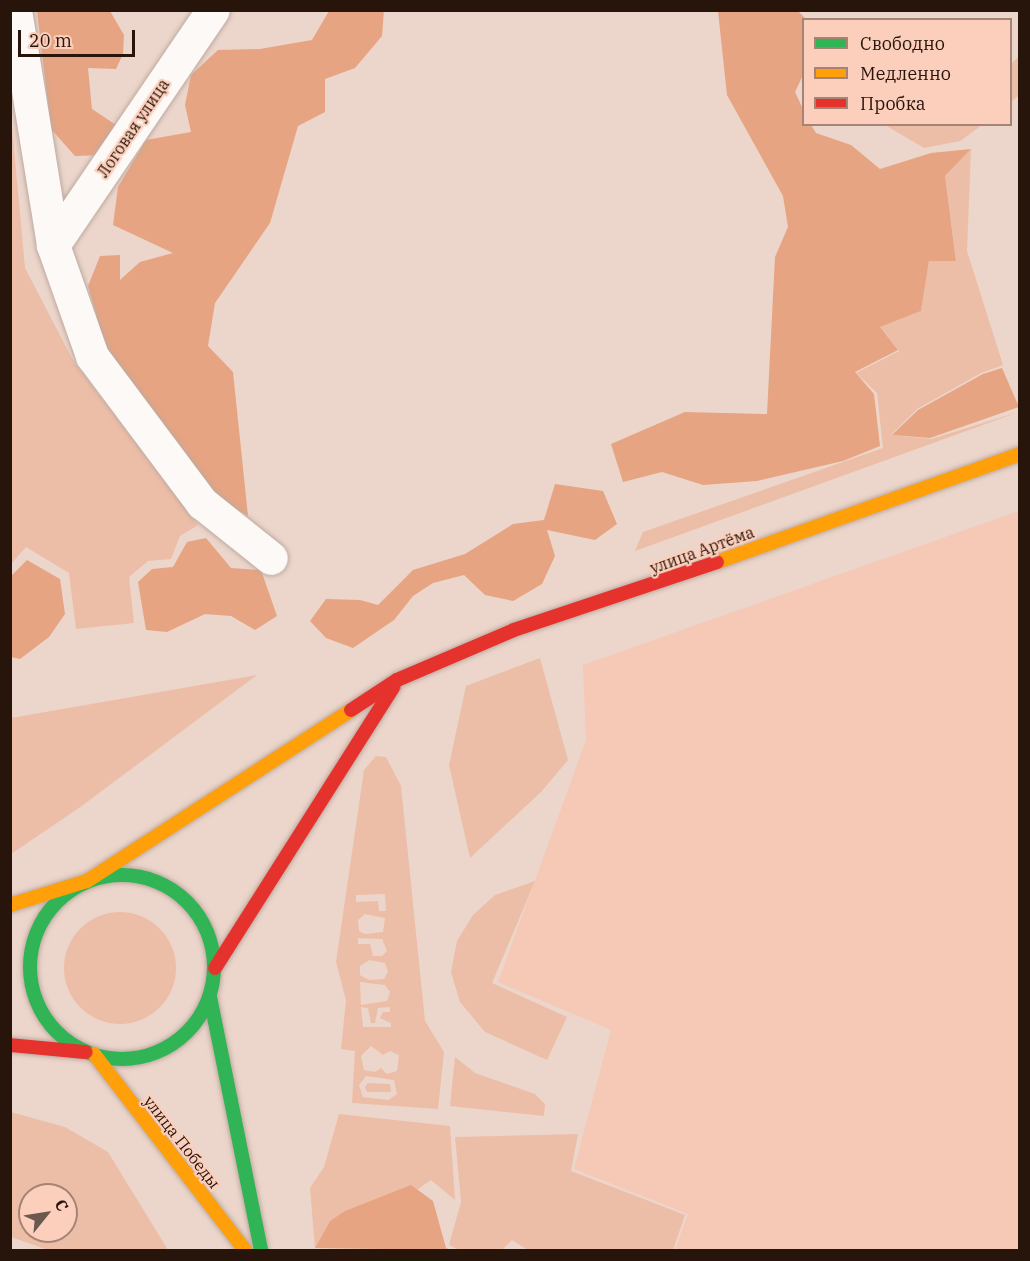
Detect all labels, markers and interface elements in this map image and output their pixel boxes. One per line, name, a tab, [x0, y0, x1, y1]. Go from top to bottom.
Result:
scale bar	[21, 18, 138, 56]
legend	[802, 18, 1012, 126]
text: 20 m	[29, 29, 72, 52]
text: Свободно	[860, 32, 945, 55]
text: Медленно	[860, 62, 951, 85]
street label: Логовая улица	[93, 75, 173, 181]
text: Пробка	[860, 92, 926, 115]
street label: улица Артёма	[647, 522, 757, 578]
street label: улица Победы	[140, 1092, 224, 1192]
north arrow	[18, 1183, 78, 1243]
text: С	[51, 1195, 73, 1215]

